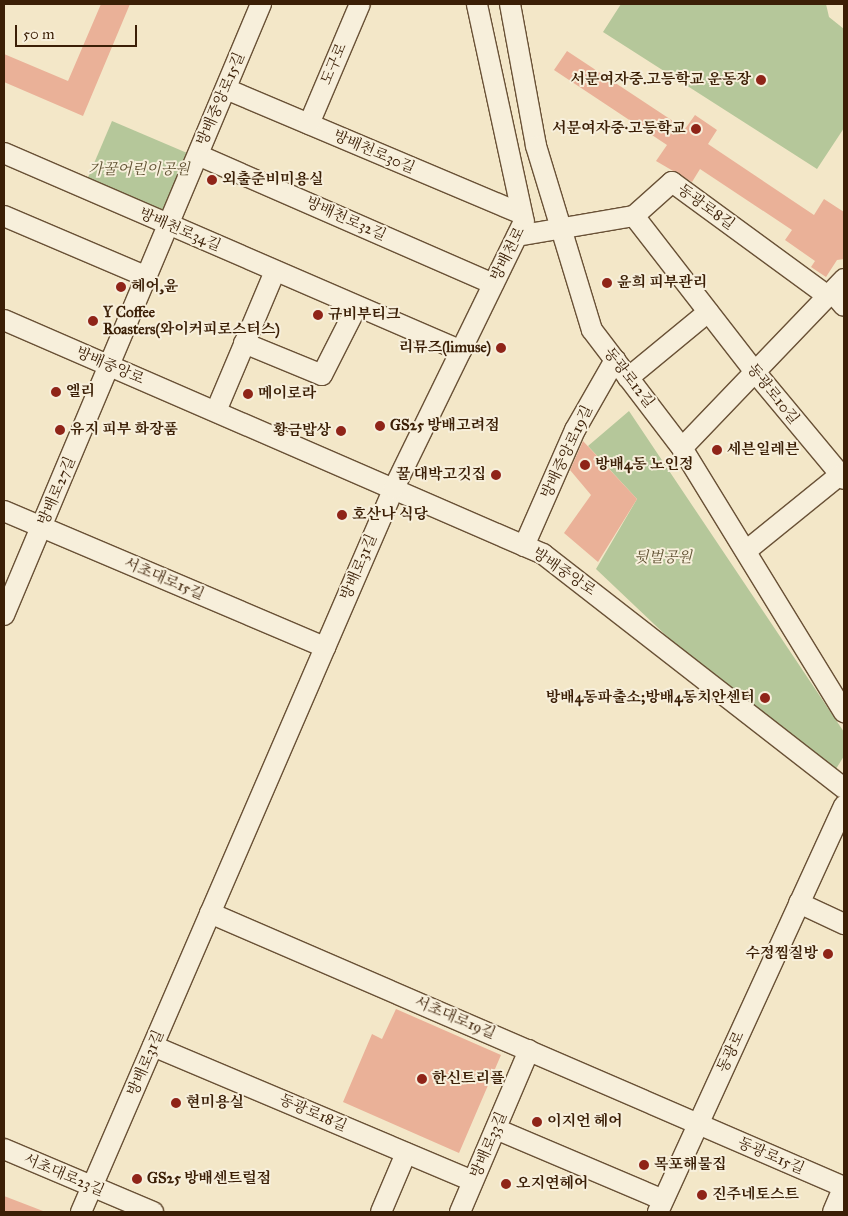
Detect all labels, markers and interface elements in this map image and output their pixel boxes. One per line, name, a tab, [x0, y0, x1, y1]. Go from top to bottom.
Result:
scale bar	[18, 15, 140, 47]
text: 50 m	[23, 25, 55, 43]
street label: 도구로	[317, 40, 351, 88]
street label: 방배중앙로15길	[193, 50, 249, 148]
place label: 서문여자중.고등학교 운동장	[571, 71, 751, 89]
marker: 서문여자중.고등학교 운동장	[755, 74, 767, 86]
place label: 서문여자중·고등학교	[552, 120, 686, 138]
marker: 서문여자중·고등학교	[690, 123, 702, 135]
street label: 방배천로30길	[330, 127, 418, 177]
park label: 가꿀어린이공원	[88, 161, 190, 179]
place label: 외출준비미용실	[222, 171, 323, 189]
marker: 외출준비미용실	[206, 174, 218, 186]
street label: 동광로8길	[674, 180, 738, 234]
street label: 방배천로32길	[303, 193, 389, 245]
street label: 방배천로34길	[137, 205, 223, 255]
street label: 방배천로	[487, 224, 529, 284]
place label: 윤희 피부관리	[617, 274, 707, 292]
marker: 윤희 피부관리	[601, 277, 613, 289]
place label: 헤어,윤	[131, 278, 178, 296]
marker: 헤어,윤	[115, 281, 127, 293]
place label: Y Coffee Roasters(와이커피로스터스)	[103, 303, 280, 338]
place label: 규비부티크	[328, 306, 400, 324]
marker: 규비부티크	[312, 309, 324, 321]
marker: Y Coffee Roasters(와이커피로스터스)	[87, 315, 99, 327]
place label: 리뮤즈(limuse)	[399, 339, 491, 357]
marker: 리뮤즈(limuse)	[495, 342, 507, 354]
street label: 방배중앙로	[73, 344, 147, 388]
street label: 동광로12길	[600, 344, 658, 412]
street label: 동광로10길	[743, 360, 803, 428]
place label: 엘리	[66, 383, 95, 401]
place label: 메이로라	[258, 385, 316, 403]
marker: 엘리	[50, 386, 62, 398]
marker: 메이로라	[242, 388, 254, 400]
street label: 방배중앙로19길	[538, 403, 596, 501]
place label: GS25 방배고려점	[390, 417, 500, 435]
marker: GS25 방배고려점	[374, 420, 386, 432]
place label: 유지 피부 화장품	[70, 421, 178, 439]
place label: 황금밥상	[273, 422, 331, 440]
marker: 유지 피부 화장품	[54, 424, 66, 436]
marker: 황금밥상	[335, 425, 347, 437]
place label: 세븐일레븐	[727, 441, 799, 459]
marker: 세븐일레븐	[711, 444, 723, 456]
street label: 방배로27길	[34, 454, 80, 528]
place label: 방배4동 노인정	[595, 456, 694, 474]
marker: 방배4동 노인정	[579, 459, 591, 471]
place label: 꿀 대박고깃집	[396, 466, 486, 484]
marker: 꿀 대박고깃집	[490, 469, 502, 481]
place label: 호산나 식당	[352, 506, 428, 524]
marker: 호산나 식당	[336, 509, 348, 521]
street label: 방배로31길	[337, 531, 381, 603]
street label: 방배중앙로	[529, 544, 599, 600]
park label: 뒷벌공원	[634, 549, 692, 567]
street label: 서초대로15길	[121, 554, 207, 604]
place label: 방배4동파출소;방배4동치안센터	[546, 689, 755, 707]
marker: 방배4동파출소;방배4동치안센터	[759, 692, 771, 704]
place label: 수정찜질방	[746, 945, 818, 963]
marker: 수정찜질방	[822, 948, 834, 960]
street label: 서초대로19길	[412, 993, 498, 1043]
street label: 방배로31길	[124, 1027, 168, 1099]
street label: 동광로	[714, 1028, 748, 1076]
place label: 한신트리플	[432, 1070, 504, 1088]
marker: 한신트리플	[416, 1073, 428, 1085]
street label: 동광로18길	[276, 1091, 350, 1135]
place label: 현미용실	[186, 1094, 244, 1112]
marker: 현미용실	[170, 1097, 182, 1109]
street label: 방배로33길	[467, 1109, 511, 1181]
place label: 이지언 헤어	[547, 1113, 623, 1131]
marker: 이지언 헤어	[531, 1116, 543, 1128]
street label: 동광로15길	[735, 1134, 807, 1178]
street label: 서초대로23길	[21, 1150, 107, 1200]
place label: 목포해물집	[654, 1156, 726, 1174]
marker: 목포해물집	[638, 1159, 650, 1171]
place label: GS25 방배센트럴점	[147, 1170, 271, 1188]
marker: GS25 방배센트럴점	[131, 1173, 143, 1185]
place label: 오지연헤어	[516, 1175, 588, 1193]
marker: 오지연헤어	[500, 1178, 512, 1190]
place label: 진주네토스트	[712, 1186, 799, 1204]
marker: 진주네토스트	[696, 1189, 708, 1201]

